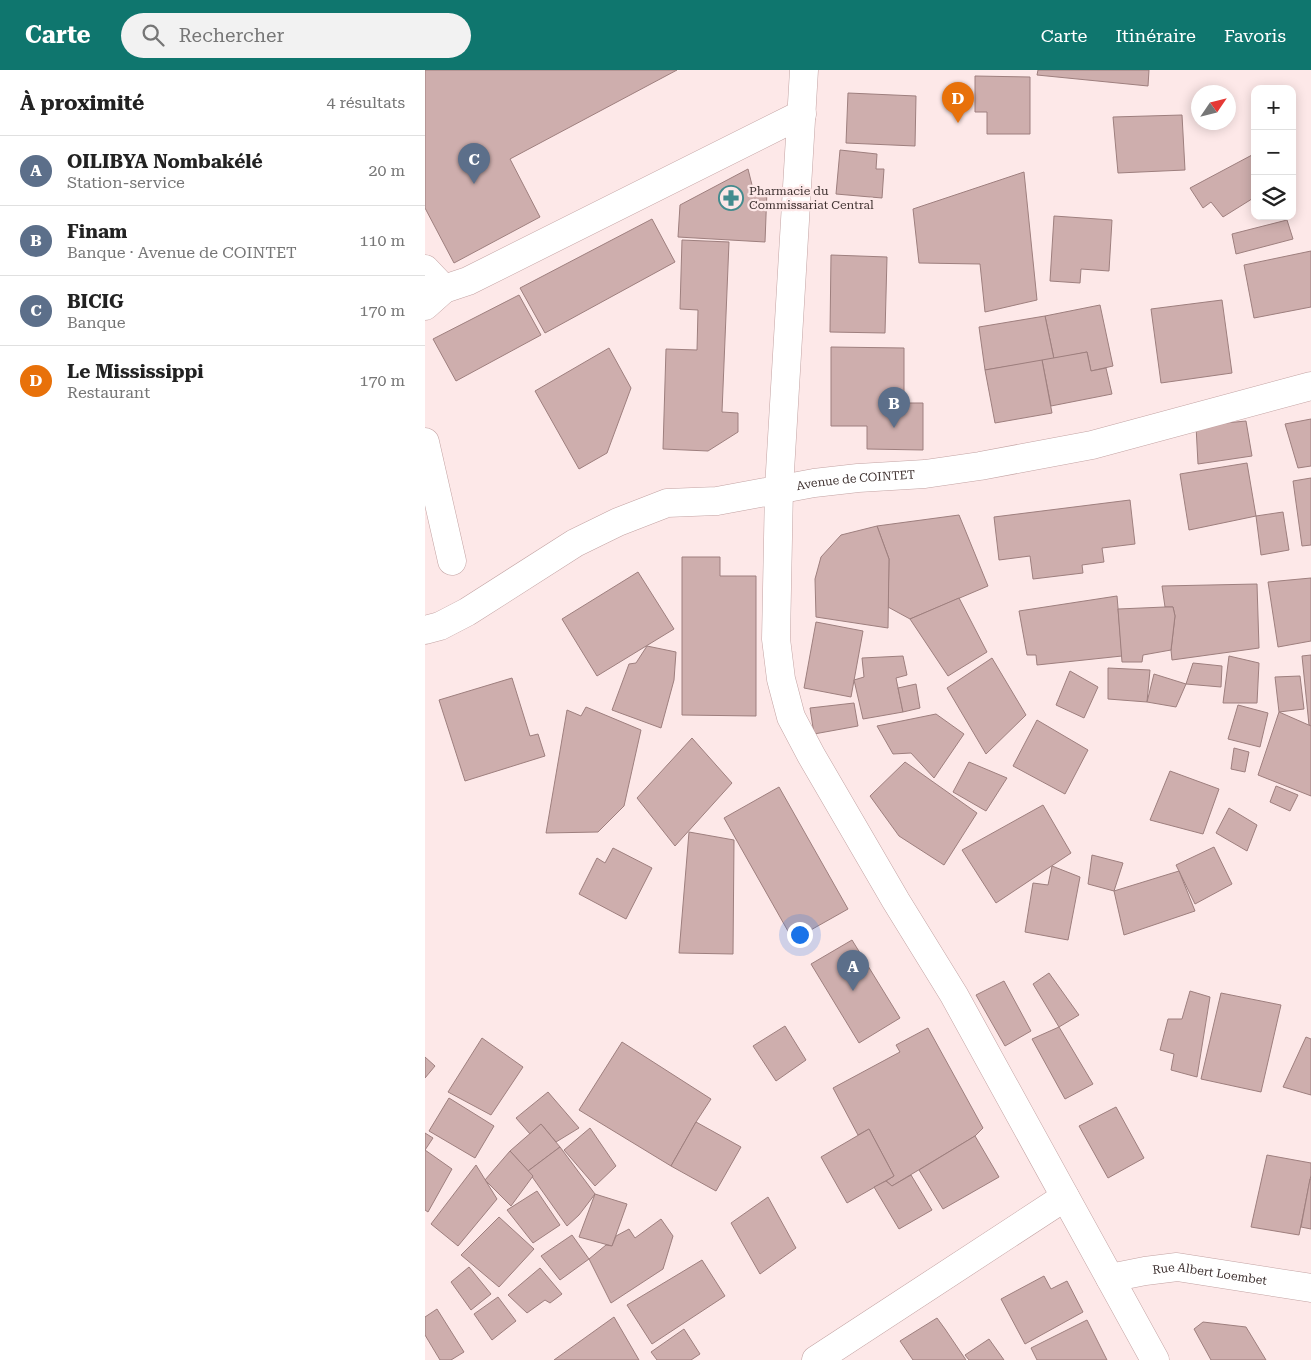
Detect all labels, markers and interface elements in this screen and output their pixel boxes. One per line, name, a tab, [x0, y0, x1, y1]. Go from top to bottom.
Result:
search box	[121, 13, 471, 58]
text: Carte	[25, 21, 91, 49]
icon: search	[139, 21, 167, 49]
text: Rechercher	[179, 24, 284, 47]
text: Carte	[1041, 25, 1087, 46]
text: Itinéraire	[1115, 25, 1196, 46]
text: Favoris	[1224, 25, 1286, 46]
pin: D	[942, 82, 974, 123]
north arrow	[1191, 85, 1236, 130]
map controls	[1251, 85, 1296, 220]
button: +	[1251, 85, 1296, 130]
text: À proximité	[20, 91, 144, 115]
text: 4 résultats	[326, 93, 405, 112]
button: −	[1251, 130, 1296, 175]
pin: C	[458, 143, 490, 184]
text: OILIBYA Nombakélé	[67, 150, 263, 173]
text: A	[30, 161, 42, 180]
text: 20 m	[368, 161, 405, 180]
text: Station-service	[67, 173, 185, 192]
button: layers	[1251, 175, 1296, 220]
place label: Pharmacie du Commissariat Central	[749, 184, 874, 212]
pharmacy icon: Pharmacie du Commissariat Central	[718, 185, 744, 211]
text: Finam	[67, 220, 127, 243]
text: B	[30, 231, 42, 250]
text: 110 m	[359, 231, 405, 250]
text: Banque · Avenue de COINTET	[67, 243, 297, 262]
text: BICIG	[67, 290, 124, 313]
text: C	[30, 301, 42, 320]
text: 170 m	[359, 301, 405, 320]
text: Banque	[67, 313, 126, 332]
text: Le Mississippi	[67, 360, 204, 383]
text: D	[30, 371, 42, 390]
text: 170 m	[359, 371, 405, 390]
text: Restaurant	[67, 383, 150, 402]
pin: B	[878, 387, 910, 428]
street label: Avenue de COINTET	[795, 468, 916, 493]
your location	[787, 922, 813, 948]
pin: A	[837, 950, 869, 991]
street label: Rue Albert Loembet	[1152, 1260, 1268, 1288]

